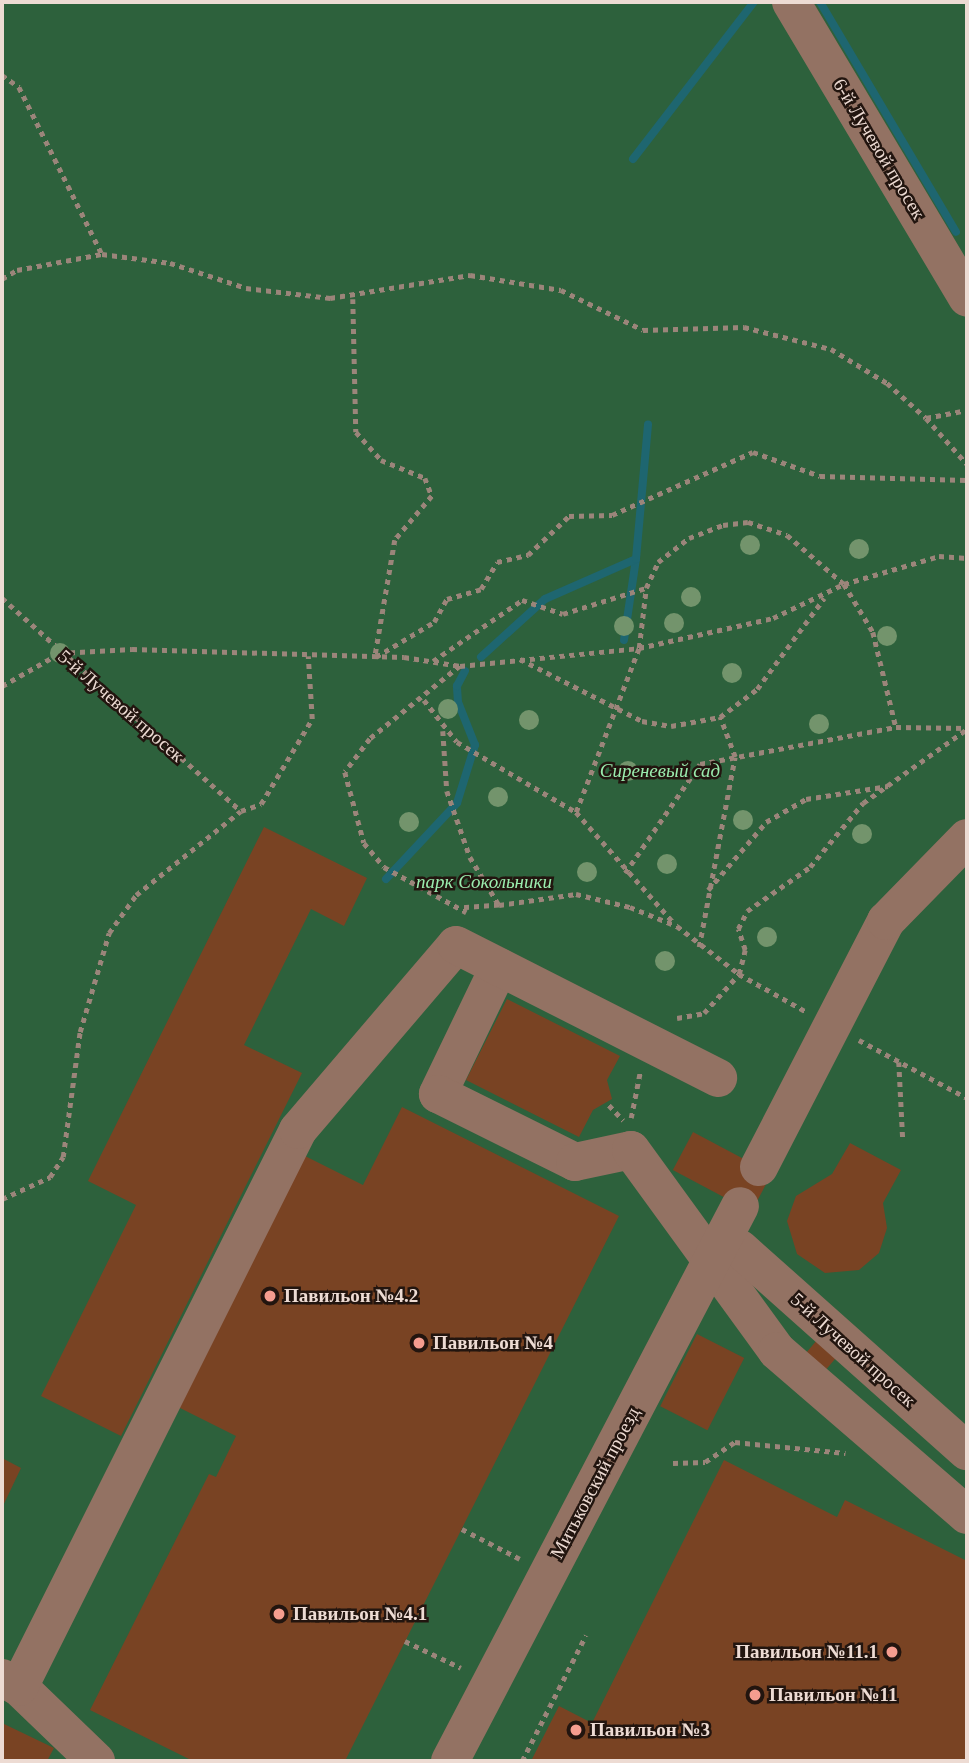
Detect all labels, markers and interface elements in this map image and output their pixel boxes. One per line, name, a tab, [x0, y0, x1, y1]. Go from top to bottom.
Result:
street label: 6-й Лучевой просек	[828, 75, 930, 223]
street label: 5-й Лучевой просек	[53, 645, 189, 767]
park label: Сиреневый сад	[600, 760, 720, 782]
park label: парк Сокольники	[416, 871, 552, 893]
place label: Павильон №4.2	[284, 1285, 418, 1307]
marker: Павильон №4.2	[262, 1288, 278, 1304]
street label: 5-й Лучевой просек	[786, 1288, 920, 1412]
place label: Павильон №4	[433, 1332, 553, 1354]
marker: Павильон №4	[411, 1335, 427, 1351]
street label: Митьковский проезд	[545, 1403, 645, 1563]
place label: Павильон №4.1	[293, 1603, 427, 1625]
marker: Павильон №4.1	[271, 1606, 287, 1622]
place label: Павильон №11.1	[735, 1641, 878, 1663]
marker: Павильон №11.1	[884, 1644, 900, 1660]
place label: Павильон №11	[769, 1684, 897, 1706]
marker: Павильон №11	[747, 1687, 763, 1703]
place label: Павильон №3	[590, 1719, 710, 1741]
marker: Павильон №3	[568, 1722, 584, 1738]

